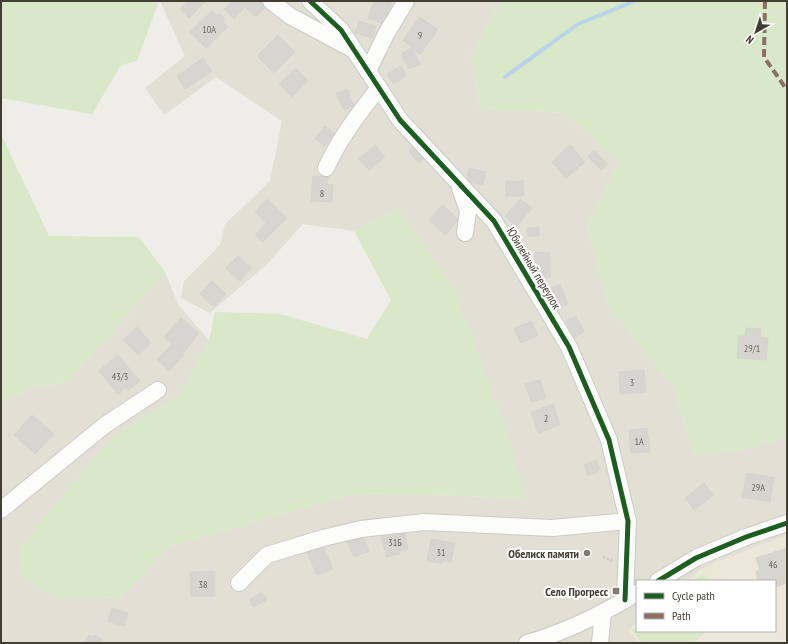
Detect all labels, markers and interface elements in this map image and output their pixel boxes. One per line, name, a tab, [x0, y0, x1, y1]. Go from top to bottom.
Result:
north arrow	[736, 12, 776, 52]
house number: 10А	[202, 23, 216, 36]
house number: 9	[418, 29, 422, 42]
text: N	[743, 32, 756, 47]
house number: 8	[320, 187, 324, 200]
street label: Юбилейный переулок	[504, 224, 565, 312]
house number: 29/1	[744, 342, 760, 355]
house number: 43/3	[112, 370, 128, 383]
house number: 3	[630, 376, 634, 389]
house number: 2	[544, 412, 548, 425]
house number: 1А	[634, 435, 644, 448]
house number: 29А	[751, 481, 765, 494]
house number: 31Б	[388, 536, 402, 549]
house number: 31	[437, 546, 446, 559]
place label: Обелиск памяти	[508, 546, 579, 561]
marker: Обелиск памяти	[582, 548, 592, 558]
house number: 46	[769, 558, 778, 571]
house number: 38	[199, 578, 208, 591]
legend	[636, 580, 776, 632]
place label: Село Прогресс	[545, 584, 609, 599]
marker: Село Прогресс	[611, 586, 621, 596]
text: Cycle path	[672, 588, 715, 603]
text: Path	[672, 608, 690, 623]

